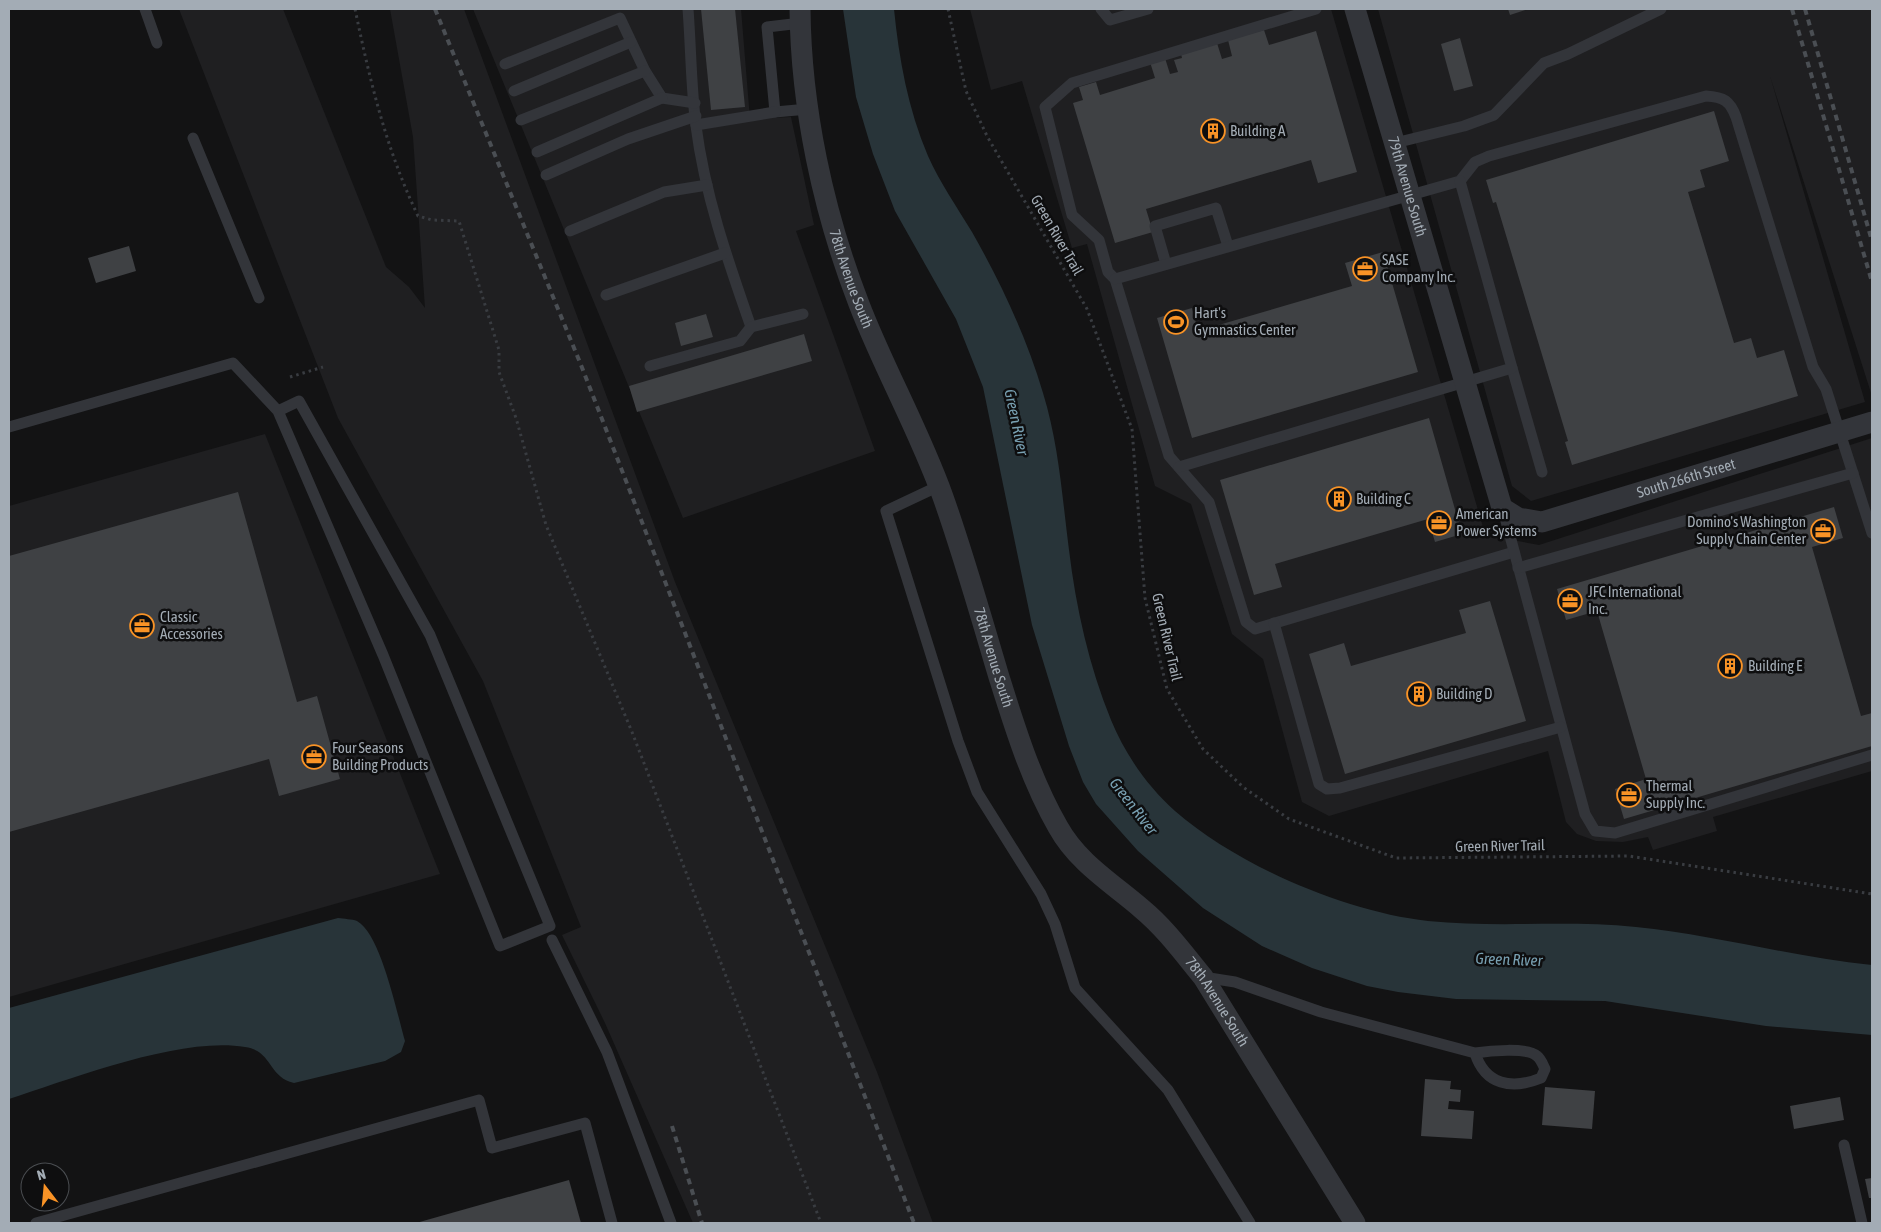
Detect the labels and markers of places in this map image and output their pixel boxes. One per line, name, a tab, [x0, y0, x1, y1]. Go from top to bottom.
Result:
building icon: Building A	[1200, 118, 1226, 144]
place label: Building A	[1230, 122, 1286, 139]
place label: SASE Company Inc.	[1382, 251, 1456, 285]
office icon: SASE Company Inc.	[1352, 256, 1378, 282]
place label: Hart's Gymnastics Center	[1194, 304, 1296, 338]
sports icon: Hart's Gymnastics Center	[1163, 309, 1189, 335]
building icon: Building C	[1326, 486, 1352, 512]
place label: Building C	[1356, 490, 1411, 507]
place label: American Power Systems	[1456, 505, 1537, 539]
office icon: American Power Systems	[1426, 510, 1452, 536]
place label: Domino's Washington Supply Chain Center	[1687, 513, 1807, 547]
office icon: Domino's Washington Supply Chain Center	[1810, 518, 1836, 544]
place label: JFC International Inc.	[1588, 583, 1681, 617]
office icon: JFC International Inc.	[1557, 588, 1583, 614]
place label: Classic Accessories	[160, 608, 223, 642]
office icon: Classic Accessories	[129, 613, 155, 639]
building icon: Building E	[1717, 653, 1743, 679]
place label: Building E	[1748, 657, 1803, 674]
building icon: Building D	[1406, 681, 1432, 707]
place label: Building D	[1436, 685, 1492, 702]
place label: Four Seasons Building Products	[332, 739, 428, 773]
office icon: Four Seasons Building Products	[301, 744, 327, 770]
place label: Thermal Supply Inc.	[1646, 777, 1705, 811]
office icon: Thermal Supply Inc.	[1616, 782, 1642, 808]

